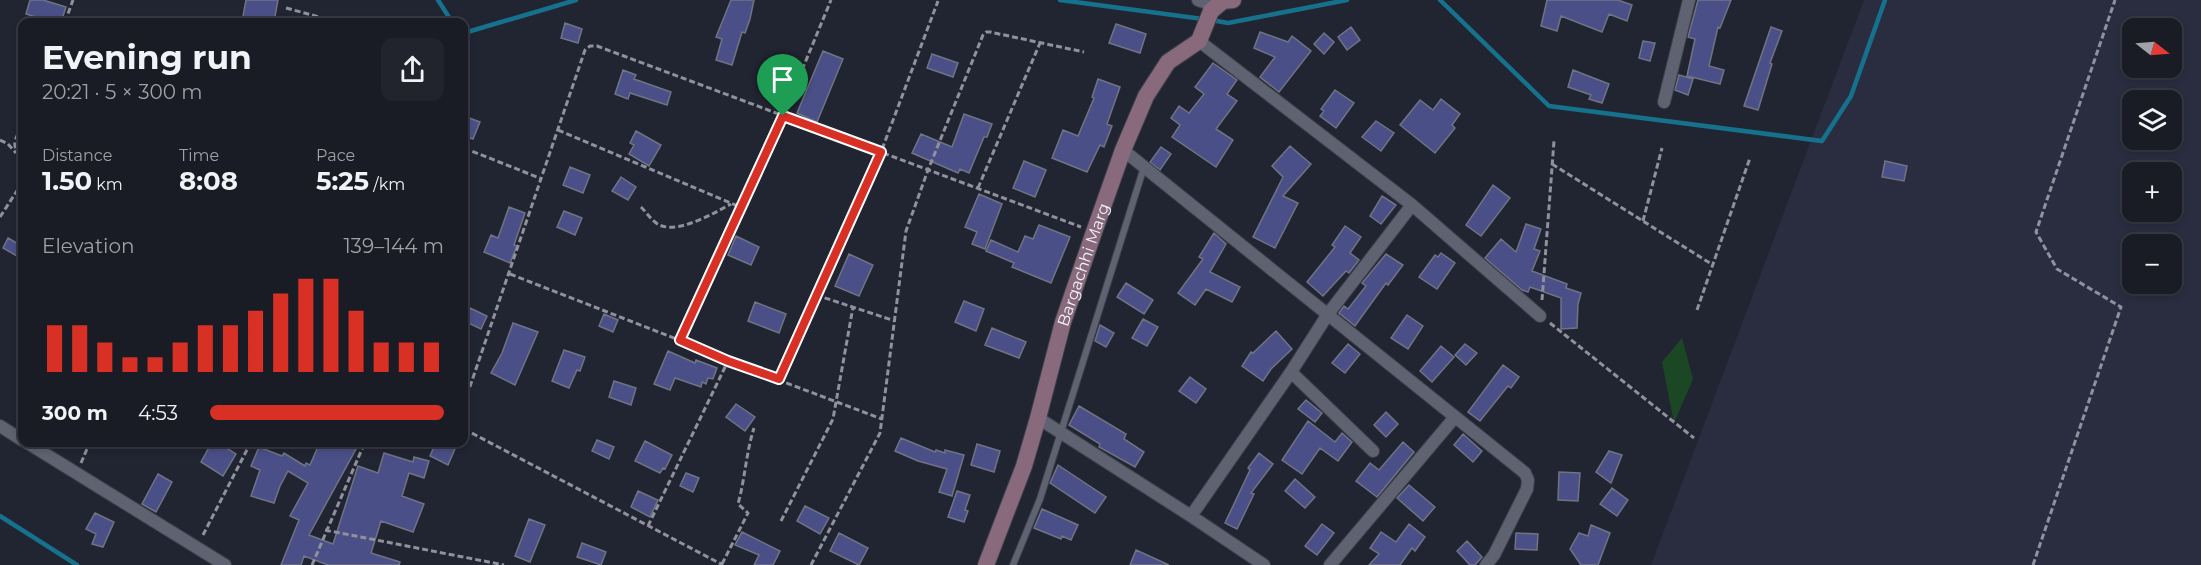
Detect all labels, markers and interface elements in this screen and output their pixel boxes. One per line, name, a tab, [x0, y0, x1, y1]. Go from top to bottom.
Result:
north arrow	[2122, 18, 2182, 78]
map controls	[2122, 18, 2182, 294]
text: Evening run	[42, 37, 252, 77]
button: share	[381, 38, 444, 101]
pin	[757, 54, 808, 116]
icon: arrive	[766, 63, 799, 96]
text: 20:21 · 5 × 300 m	[42, 80, 202, 104]
button: layers	[2122, 90, 2182, 150]
text: Distance	[42, 146, 112, 165]
text: Time	[179, 146, 219, 165]
text: Pace	[316, 146, 355, 165]
button: +	[2122, 162, 2182, 222]
text: 1.50	[42, 165, 92, 197]
text: 8:08	[179, 165, 238, 197]
text: 5:25	[316, 165, 369, 197]
text: km	[92, 175, 123, 194]
text: /km	[369, 175, 405, 194]
street label: Bargachhi Marg	[1053, 200, 1113, 329]
text: Elevation	[42, 234, 134, 258]
text: 139–144 m	[343, 234, 444, 258]
button: −	[2122, 234, 2182, 294]
text: 300 m	[42, 401, 108, 425]
text: 4:53	[138, 401, 178, 425]

